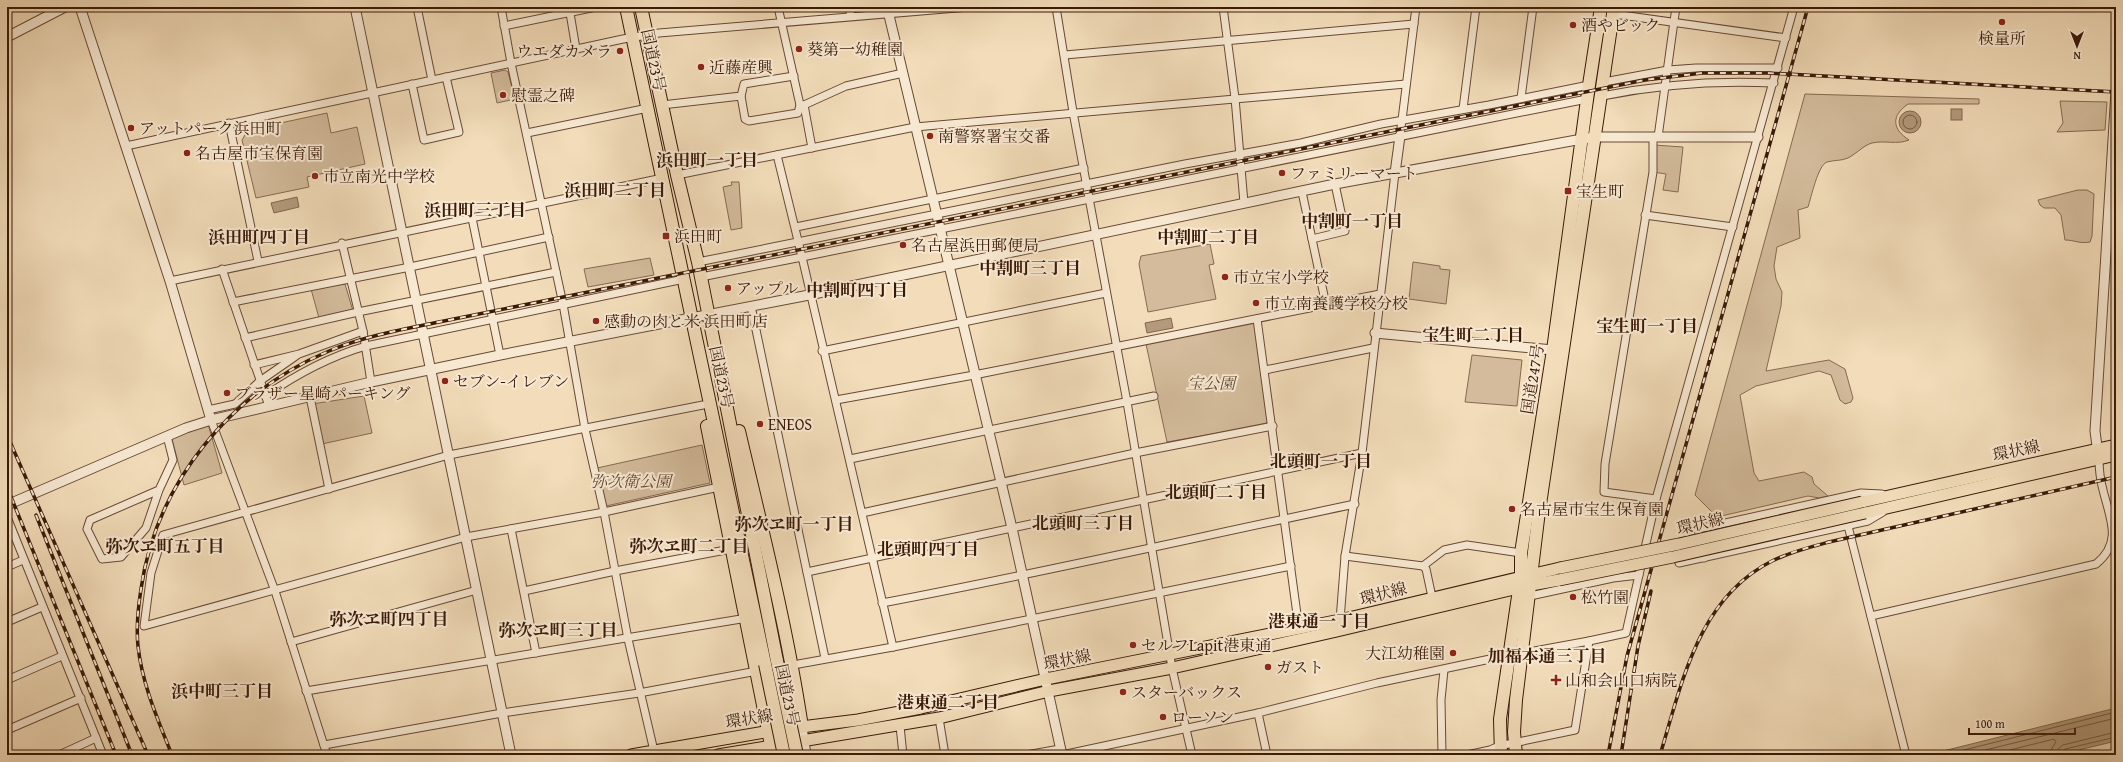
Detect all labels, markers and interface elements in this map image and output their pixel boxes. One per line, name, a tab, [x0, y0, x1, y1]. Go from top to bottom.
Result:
place label: 酒やビック	[1581, 13, 1660, 37]
marker: 検量所	[1997, 17, 2007, 27]
marker: 酒やビック	[1568, 20, 1578, 30]
street label: 国道23号	[636, 26, 672, 94]
place label: 検量所	[1978, 26, 2026, 50]
north arrow	[2057, 26, 2097, 66]
place label: 葵第一幼稚園	[807, 37, 903, 61]
place label: ウエダカメラ	[516, 39, 612, 63]
marker: 葵第一幼稚園	[794, 44, 804, 54]
marker: ウエダカメラ	[615, 46, 625, 56]
text: N	[2073, 48, 2081, 64]
place label: 近藤産興	[709, 55, 773, 79]
marker: 近藤産興	[696, 62, 706, 72]
place label: 慰霊之碑	[511, 83, 575, 107]
marker: 慰霊之碑	[498, 90, 508, 100]
place label: アットパーク浜田町	[139, 116, 282, 140]
marker: アットパーク浜田町	[126, 123, 136, 133]
place label: 南警察署宝交番	[938, 124, 1050, 148]
marker: 南警察署宝交番	[925, 131, 935, 141]
place label: 名古屋市宝保育園	[195, 141, 323, 165]
district label: 浜田町一丁目	[656, 147, 758, 172]
marker: 名古屋市宝保育園	[182, 148, 192, 158]
place label: ファミリーマート	[1290, 161, 1418, 185]
place label: 市立南光中学校	[323, 164, 435, 188]
marker: ファミリーマート	[1277, 168, 1287, 178]
marker: 市立南光中学校	[310, 171, 320, 181]
district label: 浜田町二丁目	[564, 177, 666, 202]
place label: 宝生町	[1576, 179, 1624, 203]
marker: 宝生町	[1563, 186, 1573, 196]
district label: 浜田町三丁目	[424, 197, 526, 222]
district label: 中割町一丁目	[1301, 208, 1403, 233]
district label: 浜田町四丁目	[208, 224, 310, 249]
place label: 浜田町	[674, 224, 722, 248]
district label: 中割町二丁目	[1157, 224, 1259, 249]
marker: 浜田町	[661, 231, 671, 241]
place label: 名古屋浜田郵便局	[911, 233, 1039, 257]
marker: 名古屋浜田郵便局	[898, 240, 908, 250]
district label: 中割町三丁目	[979, 255, 1081, 280]
place label: 市立宝小学校	[1233, 265, 1329, 289]
marker: 市立宝小学校	[1220, 272, 1230, 282]
place label: アップル	[736, 276, 798, 300]
district label: 中割町四丁目	[806, 277, 908, 302]
marker: アップル	[723, 283, 733, 293]
place label: 市立南養護学校分校	[1264, 291, 1408, 315]
marker: 市立南養護学校分校	[1251, 298, 1261, 308]
place label: 感動の肉と米 浜田町店	[604, 309, 768, 333]
district label: 宝生町一丁目	[1596, 313, 1698, 338]
marker: 感動の肉と米 浜田町店	[591, 316, 601, 326]
district label: 宝生町二丁目	[1422, 322, 1524, 347]
street label: 国道247号	[1515, 342, 1549, 416]
street label: 国道23号	[704, 343, 740, 411]
place label: セブン-イレブン	[453, 369, 569, 393]
park label: 宝公園	[1187, 371, 1238, 395]
marker: セブン-イレブン	[440, 376, 450, 386]
place label: ブラザー星崎パーキング	[235, 381, 411, 405]
marker: ブラザー星崎パーキング	[222, 388, 232, 398]
place label: ENEOS	[768, 412, 812, 436]
marker: ENEOS	[755, 419, 765, 429]
street label: 環状線	[1990, 433, 2042, 467]
district label: 北頭町一丁目	[1270, 448, 1372, 473]
park label: 弥次衛公園	[591, 469, 674, 493]
district label: 北頭町二丁目	[1165, 479, 1267, 504]
place label: 名古屋市宝生保育園	[1520, 497, 1664, 521]
marker: 名古屋市宝生保育園	[1507, 504, 1517, 514]
street label: 環状線	[1674, 506, 1726, 540]
district label: 北頭町三丁目	[1032, 510, 1134, 535]
district label: 弥次ヱ町一丁目	[735, 511, 854, 536]
district label: 弥次ヱ町五丁目	[106, 533, 225, 558]
district label: 弥次ヱ町二丁目	[630, 533, 749, 558]
district label: 北頭町四丁目	[877, 536, 979, 561]
street label: 環状線	[1357, 576, 1409, 610]
place label: 松竹園	[1581, 585, 1629, 609]
marker: 松竹園	[1568, 592, 1578, 602]
district label: 弥次ヱ町四丁目	[330, 606, 449, 631]
district label: 港東通一丁目	[1268, 608, 1370, 633]
district label: 弥次ヱ町三丁目	[499, 617, 618, 642]
place label: セルフLapit港東通	[1141, 633, 1271, 657]
marker: セルフLapit港東通	[1128, 640, 1138, 650]
place label: 大江幼稚園	[1365, 641, 1445, 665]
street label: 環状線	[1041, 643, 1093, 675]
district label: 加福本通三丁目	[1488, 643, 1607, 668]
marker: 大江幼稚園	[1448, 648, 1458, 658]
place label: ガスト	[1276, 655, 1324, 679]
street label: 国道23号	[770, 661, 806, 729]
marker: ガスト	[1263, 662, 1273, 672]
place label: 山和会山口病院	[1565, 668, 1677, 692]
marker: 山和会山口病院	[1550, 674, 1562, 686]
district label: 浜中町三丁目	[171, 678, 273, 703]
place label: スターバックス	[1131, 680, 1242, 704]
marker: スターバックス	[1118, 687, 1128, 697]
district label: 港東通二丁目	[897, 689, 999, 714]
street label: 環状線	[723, 702, 775, 734]
place label: ローソン	[1171, 705, 1234, 729]
scale bar	[1969, 710, 2075, 736]
marker: ローソン	[1158, 712, 1168, 722]
text: 100 m	[1975, 715, 2005, 732]

